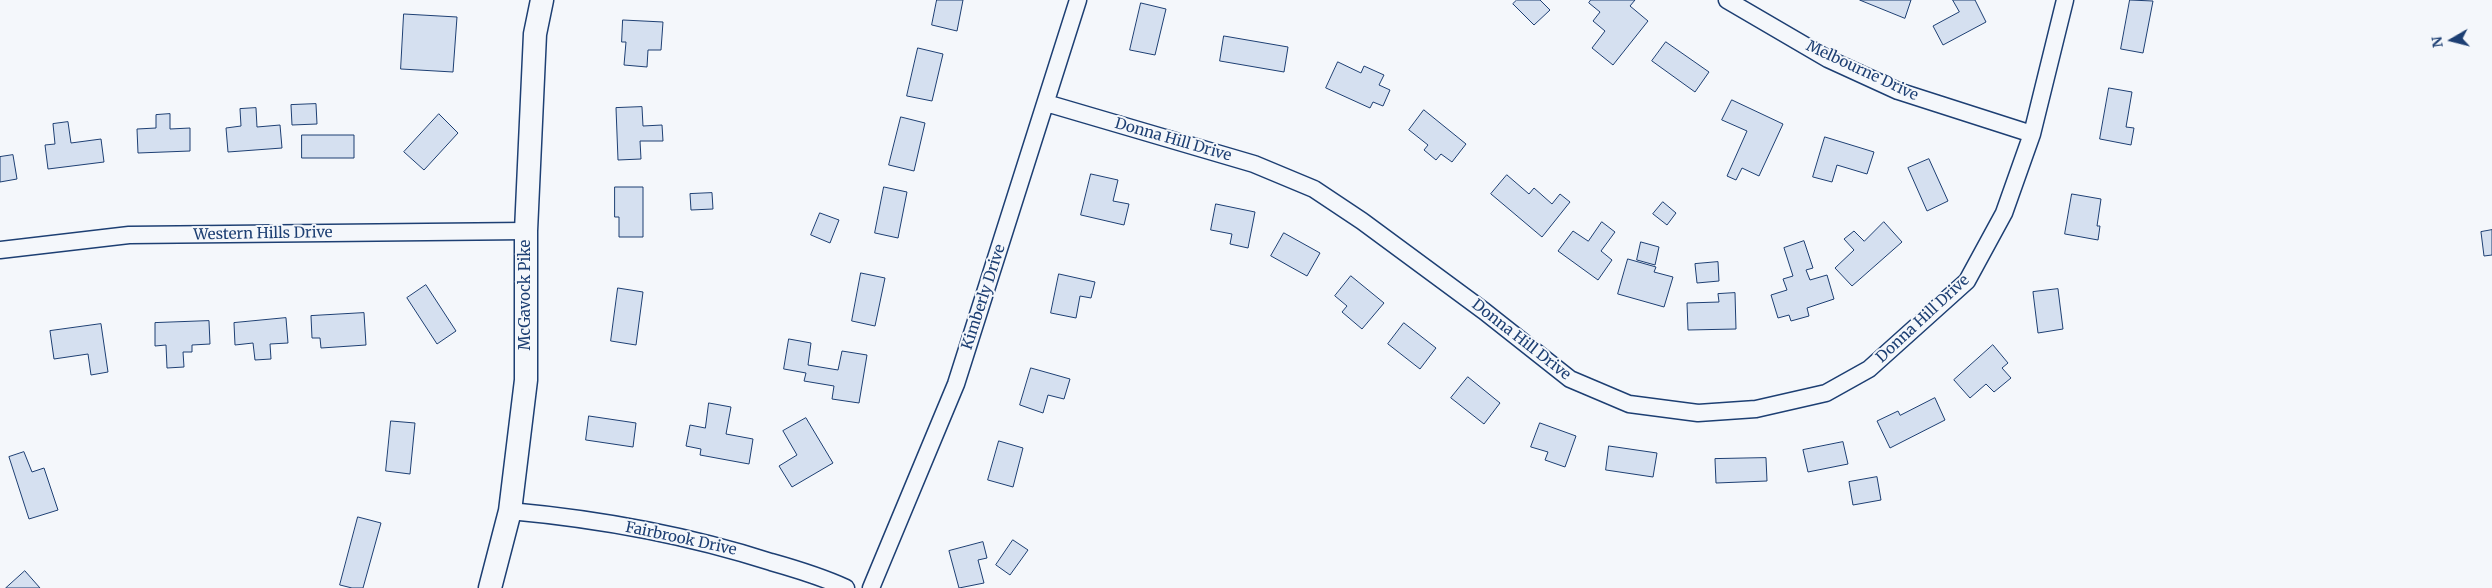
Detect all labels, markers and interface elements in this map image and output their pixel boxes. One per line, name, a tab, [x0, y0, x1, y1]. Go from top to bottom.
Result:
north arrow	[2427, 15, 2477, 65]
text: N	[2427, 35, 2447, 49]
street label: Melbourne Drive	[1803, 37, 1921, 105]
street label: Donna Hill Drive	[1113, 115, 1233, 165]
street label: Western Hills Drive	[193, 224, 333, 244]
street label: McGavock Pike	[517, 240, 535, 350]
street label: Kimberly Drive	[959, 242, 1009, 352]
street label: Donna Hill Drive	[1873, 271, 1973, 367]
street label: Donna Hill Drive	[1468, 296, 1574, 384]
street label: Fairbrook Drive	[624, 518, 738, 560]

